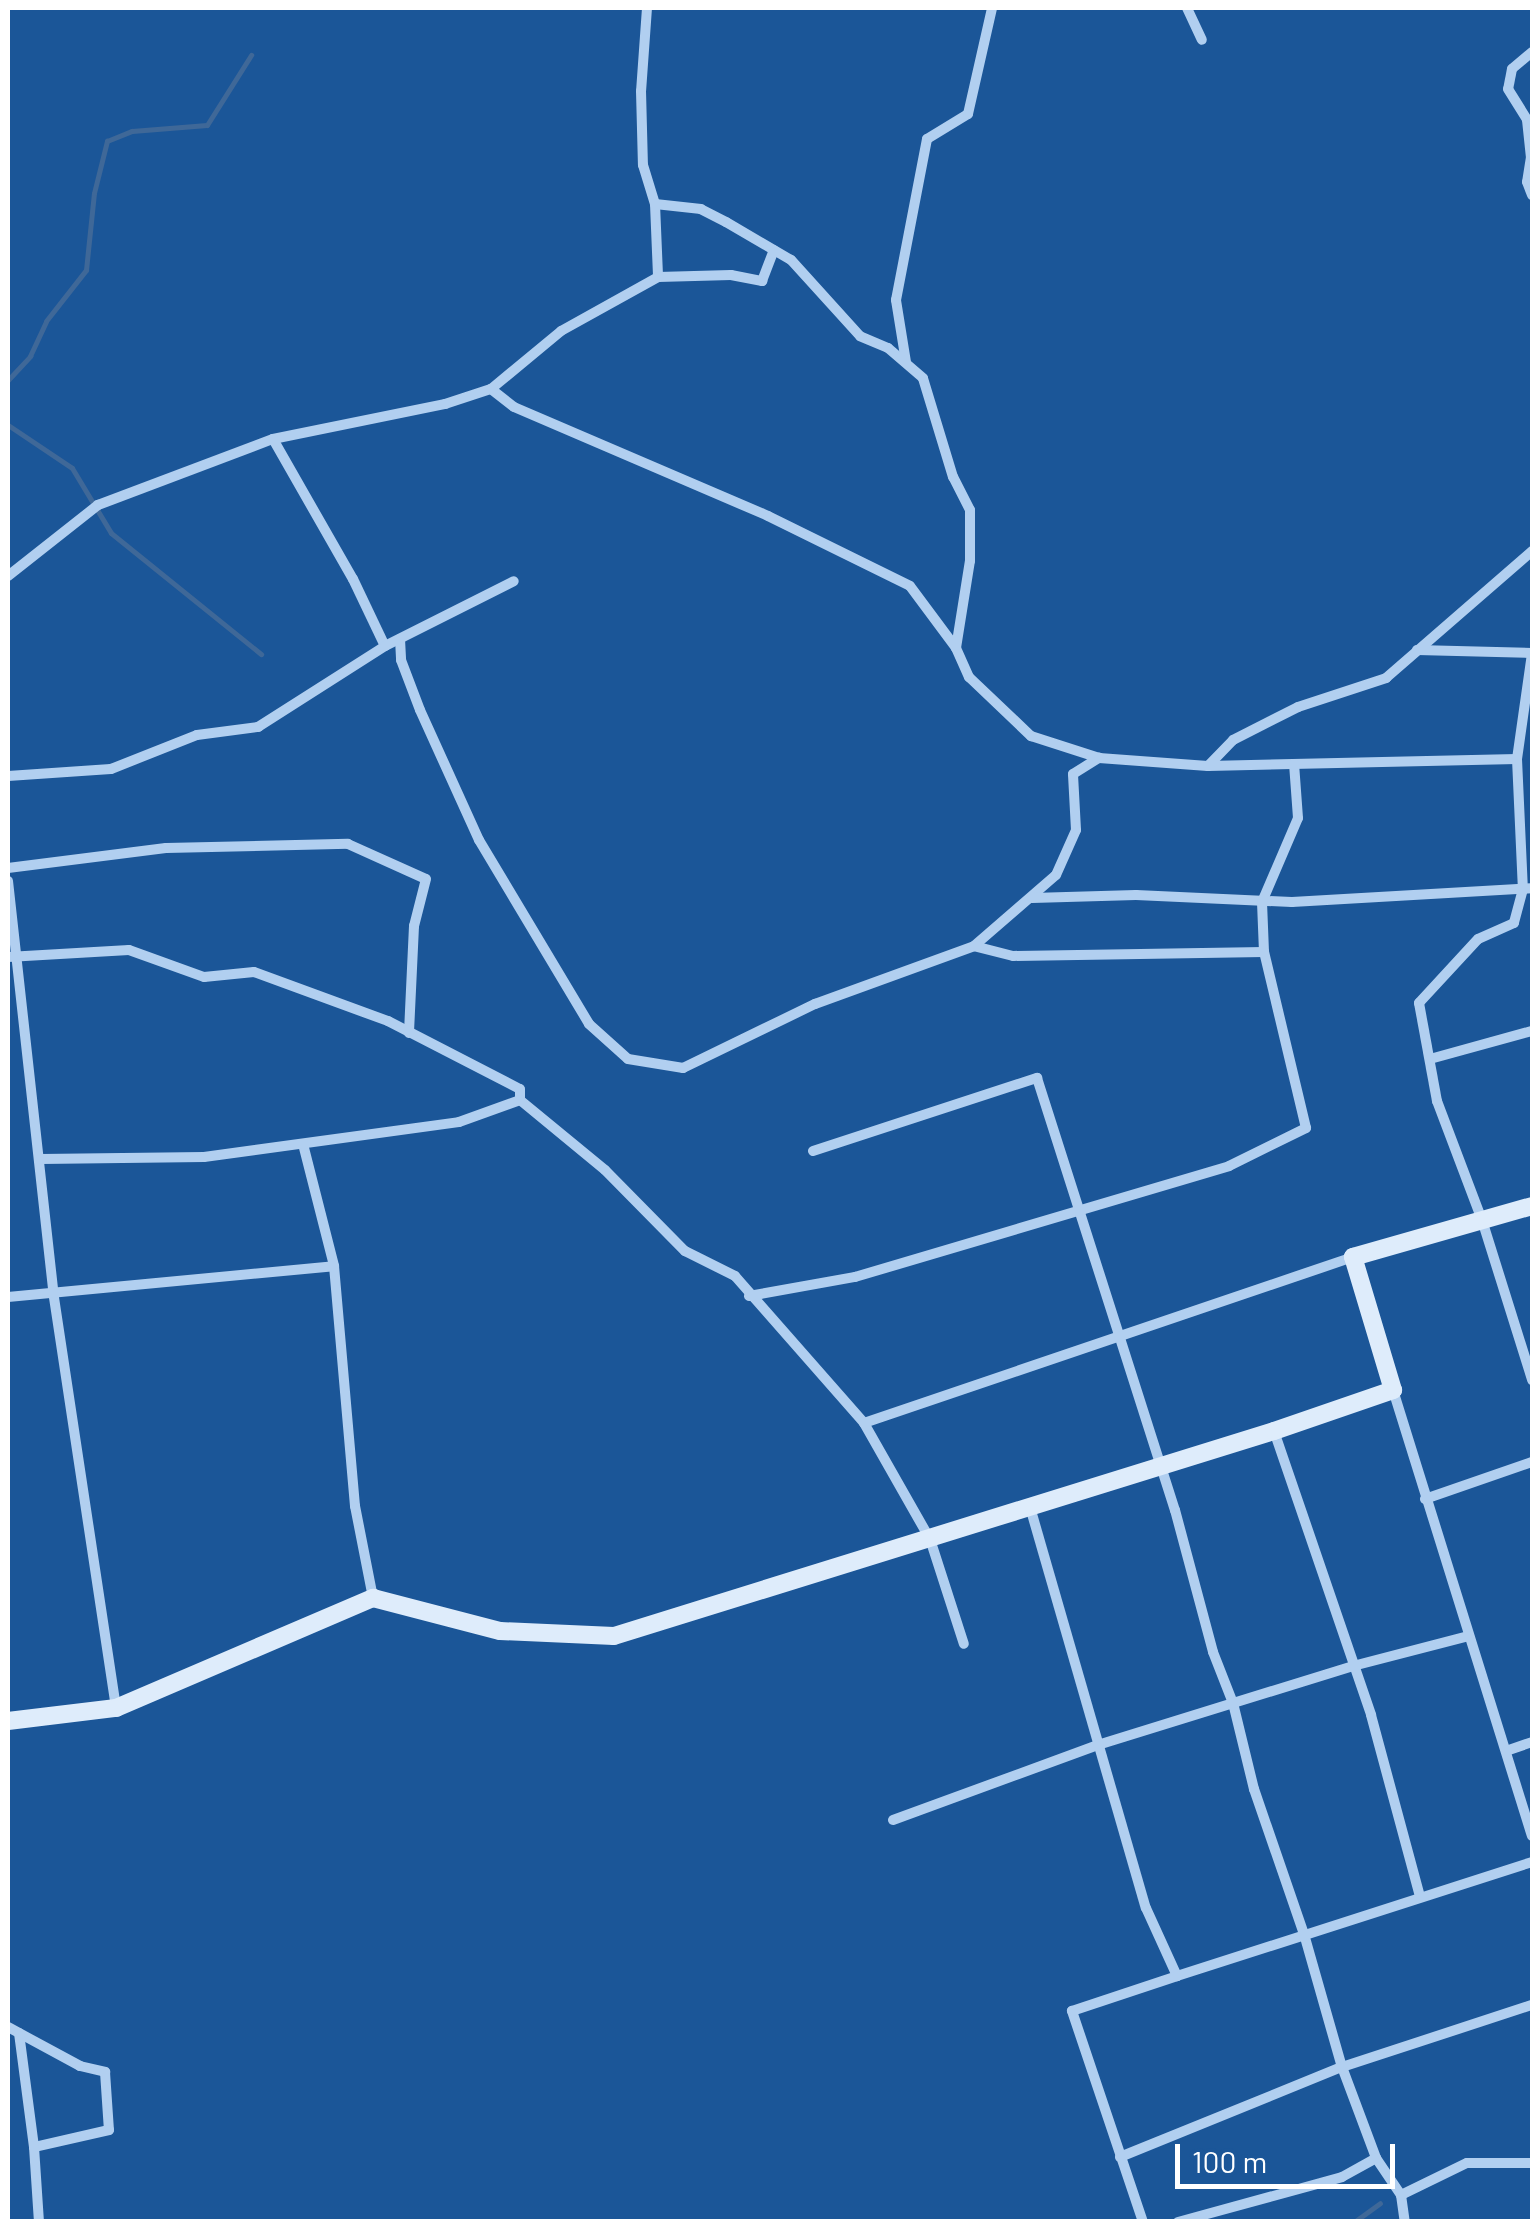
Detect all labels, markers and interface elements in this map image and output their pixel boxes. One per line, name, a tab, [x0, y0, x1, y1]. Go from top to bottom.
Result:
scale bar	[1180, 2124, 1400, 2186]
text: 100 m	[1192, 2143, 1267, 2179]

